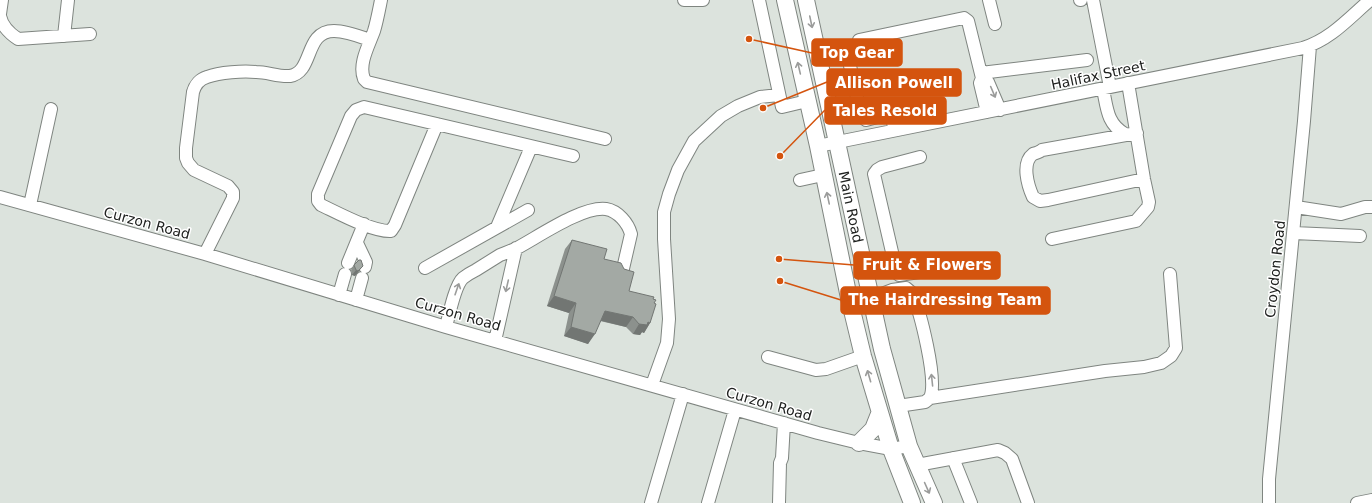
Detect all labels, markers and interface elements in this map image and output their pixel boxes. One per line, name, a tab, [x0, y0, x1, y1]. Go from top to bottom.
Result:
one-way arrow	[808, 15, 816, 28]
callout: Top Gear	[812, 39, 902, 66]
text: Top Gear	[820, 44, 895, 62]
street label: Halifax Street	[1050, 57, 1147, 93]
one-way arrow	[794, 61, 802, 74]
callout: Allison Powell	[827, 69, 961, 96]
text: Allison Powell	[835, 74, 953, 92]
one-way arrow	[989, 86, 997, 98]
callout: Tales Resold	[825, 97, 946, 124]
text: Tales Resold	[833, 102, 937, 120]
street label: Main Road	[836, 170, 866, 244]
one-way arrow	[824, 192, 832, 205]
street label: Curzon Road	[102, 204, 192, 242]
street label: Croydon Road	[1262, 219, 1288, 319]
callout: Fruit & Flowers	[854, 252, 1000, 279]
text: Fruit & Flowers	[862, 256, 992, 274]
one-way arrow	[503, 280, 511, 293]
one-way arrow	[454, 283, 461, 296]
callout: The Hairdressing Team	[841, 287, 1050, 314]
text: The Hairdressing Team	[848, 291, 1042, 309]
street label: Curzon Road	[413, 294, 503, 334]
one-way arrow	[865, 370, 872, 383]
one-way arrow	[929, 374, 936, 387]
street label: Curzon Road	[724, 384, 814, 424]
one-way arrow	[924, 481, 931, 493]

